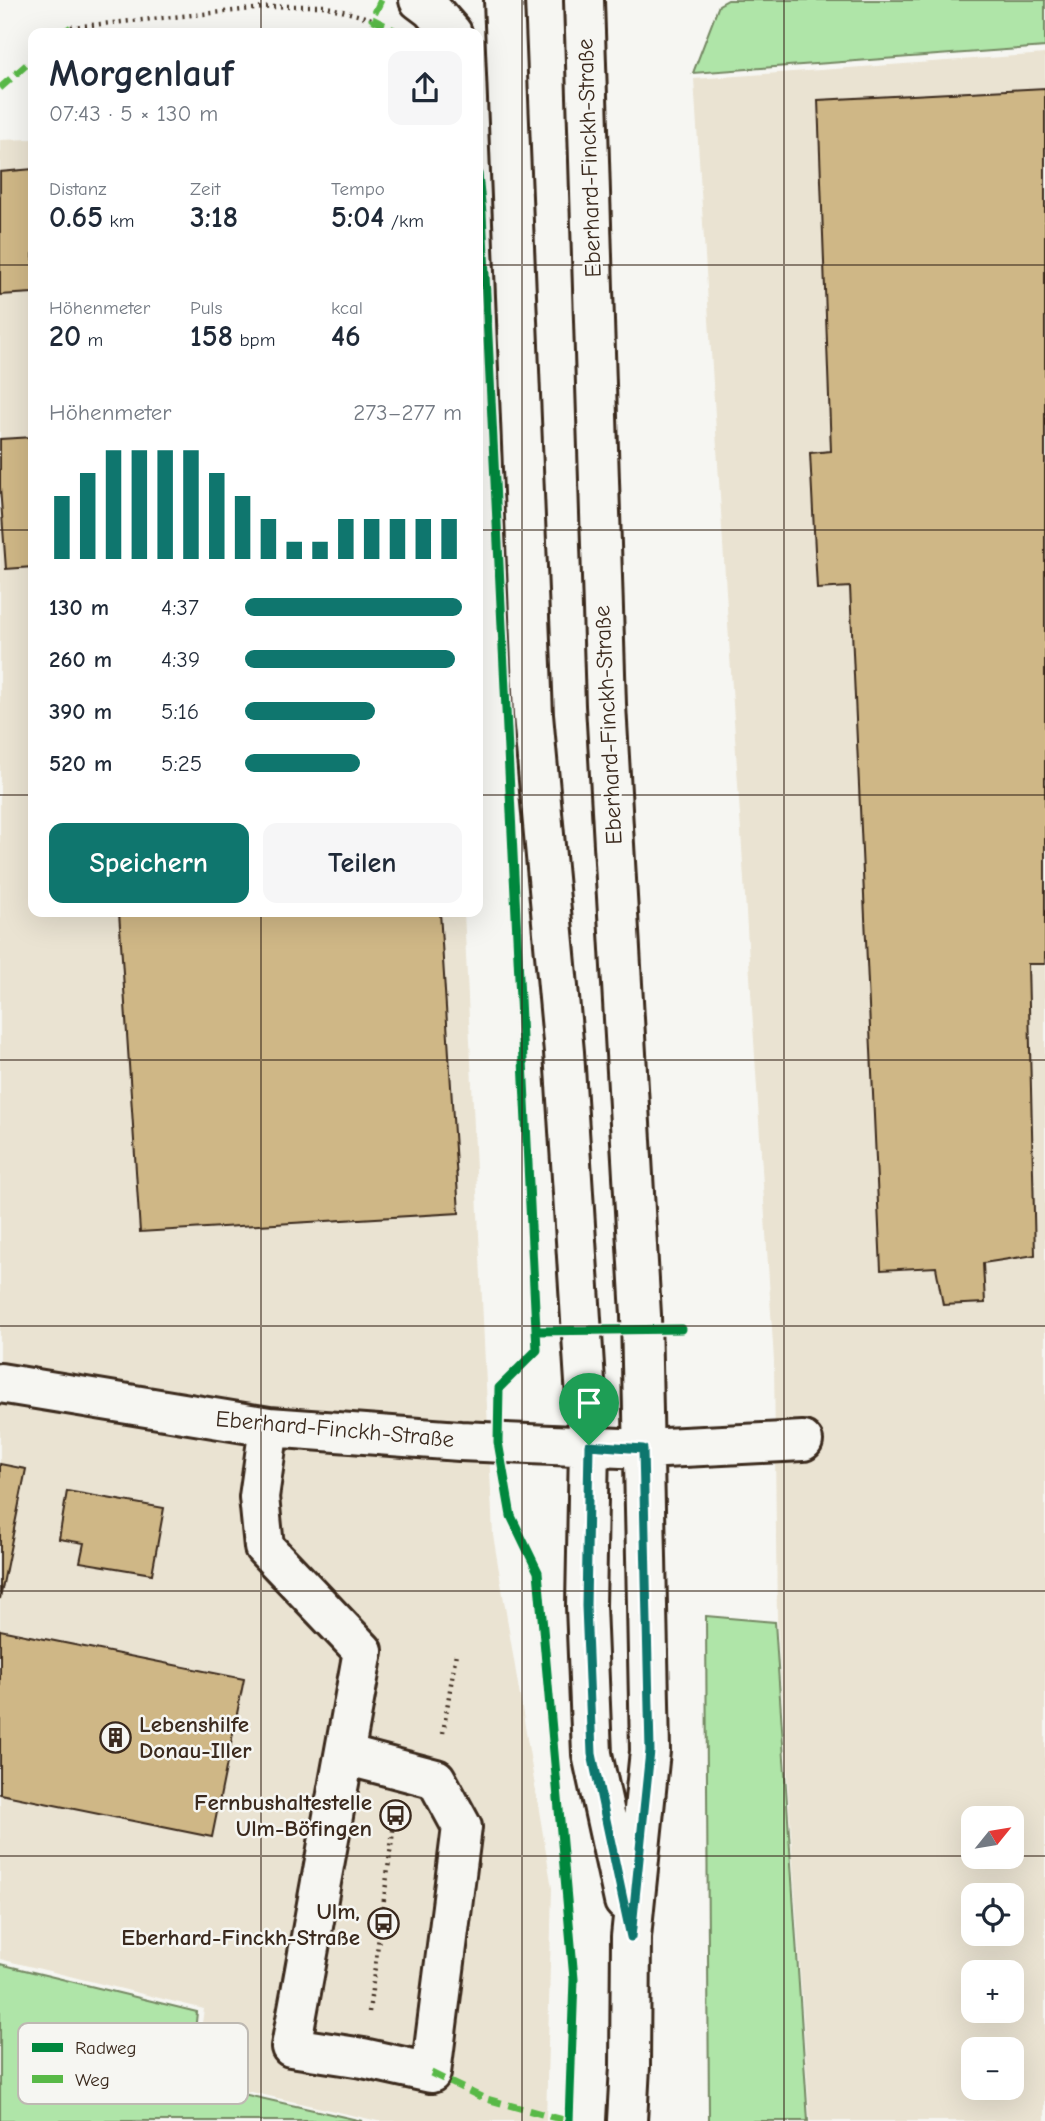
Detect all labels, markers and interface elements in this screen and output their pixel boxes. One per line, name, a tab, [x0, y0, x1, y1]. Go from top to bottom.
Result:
street label: Eberhard-Finckh-Straße	[571, 38, 607, 278]
button: share	[388, 51, 462, 125]
text: Morgenlauf	[49, 52, 234, 96]
text: 07:43 · 5 × 130 m	[49, 100, 218, 127]
text: Distanz	[49, 178, 107, 200]
text: Zeit	[190, 178, 220, 200]
text: Tempo	[331, 178, 385, 200]
text: 0.65	[49, 200, 103, 235]
text: 3:18	[190, 200, 238, 235]
text: 5:04	[331, 200, 384, 235]
text: km	[103, 210, 134, 232]
text: /km	[384, 210, 424, 232]
text: Höhenmeter	[49, 297, 150, 319]
text: Puls	[190, 297, 222, 319]
text: kcal	[331, 297, 363, 319]
text: 20	[49, 319, 81, 354]
text: 158	[190, 319, 233, 354]
text: 46	[331, 319, 361, 354]
text: m	[81, 329, 103, 351]
text: bpm	[233, 329, 275, 351]
text: Höhenmeter	[49, 399, 171, 426]
text: 273–277 m	[353, 399, 462, 426]
text: 130 m	[49, 594, 109, 621]
text: 4:37	[161, 594, 199, 621]
street label: Eberhard-Finckh-Straße	[588, 605, 628, 845]
text: 260 m	[49, 646, 112, 673]
text: 4:39	[161, 646, 200, 673]
text: 390 m	[49, 698, 112, 725]
text: 5:16	[161, 698, 199, 725]
text: 520 m	[49, 750, 112, 777]
text: 5:25	[161, 750, 202, 777]
button: Speichern	[49, 823, 249, 903]
button: Teilen	[263, 823, 462, 903]
pin	[559, 1373, 619, 1445]
icon: arrive	[570, 1384, 608, 1422]
street label: Eberhard-Finckh-Straße	[215, 1405, 455, 1453]
place label: Lebenshilfe Donau-Iller	[139, 1711, 252, 1764]
building icon: Lebenshilfe Donau-Iller	[99, 1720, 133, 1754]
place label: Fernbushaltestelle Ulm-Böfingen	[194, 1789, 372, 1842]
bus stop icon: Fernbushaltestelle Ulm-Böfingen	[378, 1798, 412, 1832]
north arrow	[961, 1806, 1024, 1869]
map controls	[961, 1806, 1024, 2100]
button: locate	[961, 1883, 1024, 1946]
place label: Ulm, Eberhard-Finckh-Straße	[121, 1898, 360, 1951]
bus stop icon: Ulm, Eberhard-Finckh-Straße	[366, 1907, 400, 1941]
button: +	[961, 1960, 1024, 2023]
legend	[18, 2023, 248, 2104]
text: Radweg	[75, 2037, 137, 2059]
button: −	[961, 2037, 1024, 2100]
text: Weg	[75, 2069, 110, 2091]

